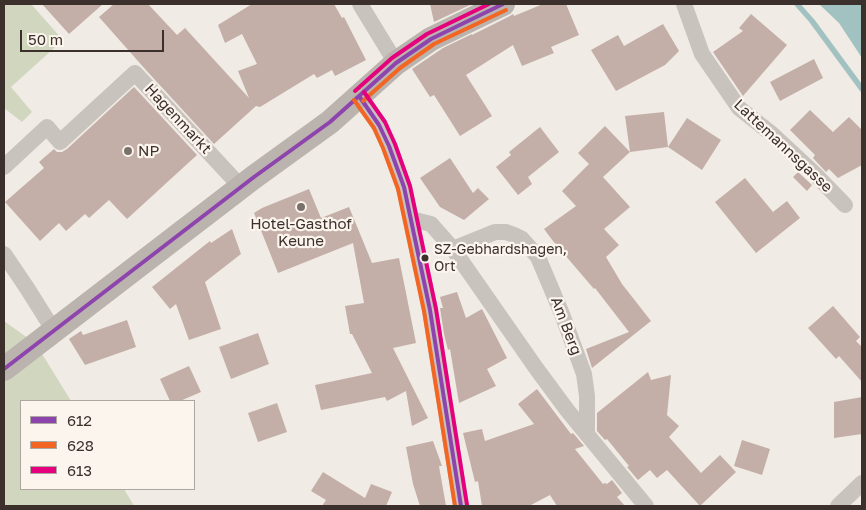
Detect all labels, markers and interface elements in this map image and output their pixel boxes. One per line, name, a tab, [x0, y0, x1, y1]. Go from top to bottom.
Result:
scale bar	[22, 20, 166, 52]
text: 50 m	[28, 30, 63, 48]
street label: Hagenmarkt	[141, 80, 215, 158]
street label: Lattemannsgasse	[730, 96, 836, 196]
place label: NP	[138, 142, 159, 160]
marker: NP	[122, 145, 134, 157]
marker: Hotel-Gasthof Keune	[295, 201, 307, 213]
place label: Hotel-Gasthof Keune	[250, 215, 352, 250]
place label: SZ-Gebhardshagen, Ort	[434, 242, 567, 274]
marker: SZ-Gebhardshagen, Ort	[420, 253, 430, 263]
street label: Am Berg	[547, 294, 585, 358]
legend	[20, 400, 195, 490]
text: 612	[67, 411, 92, 429]
text: 628	[67, 436, 94, 454]
text: 613	[67, 461, 92, 479]

